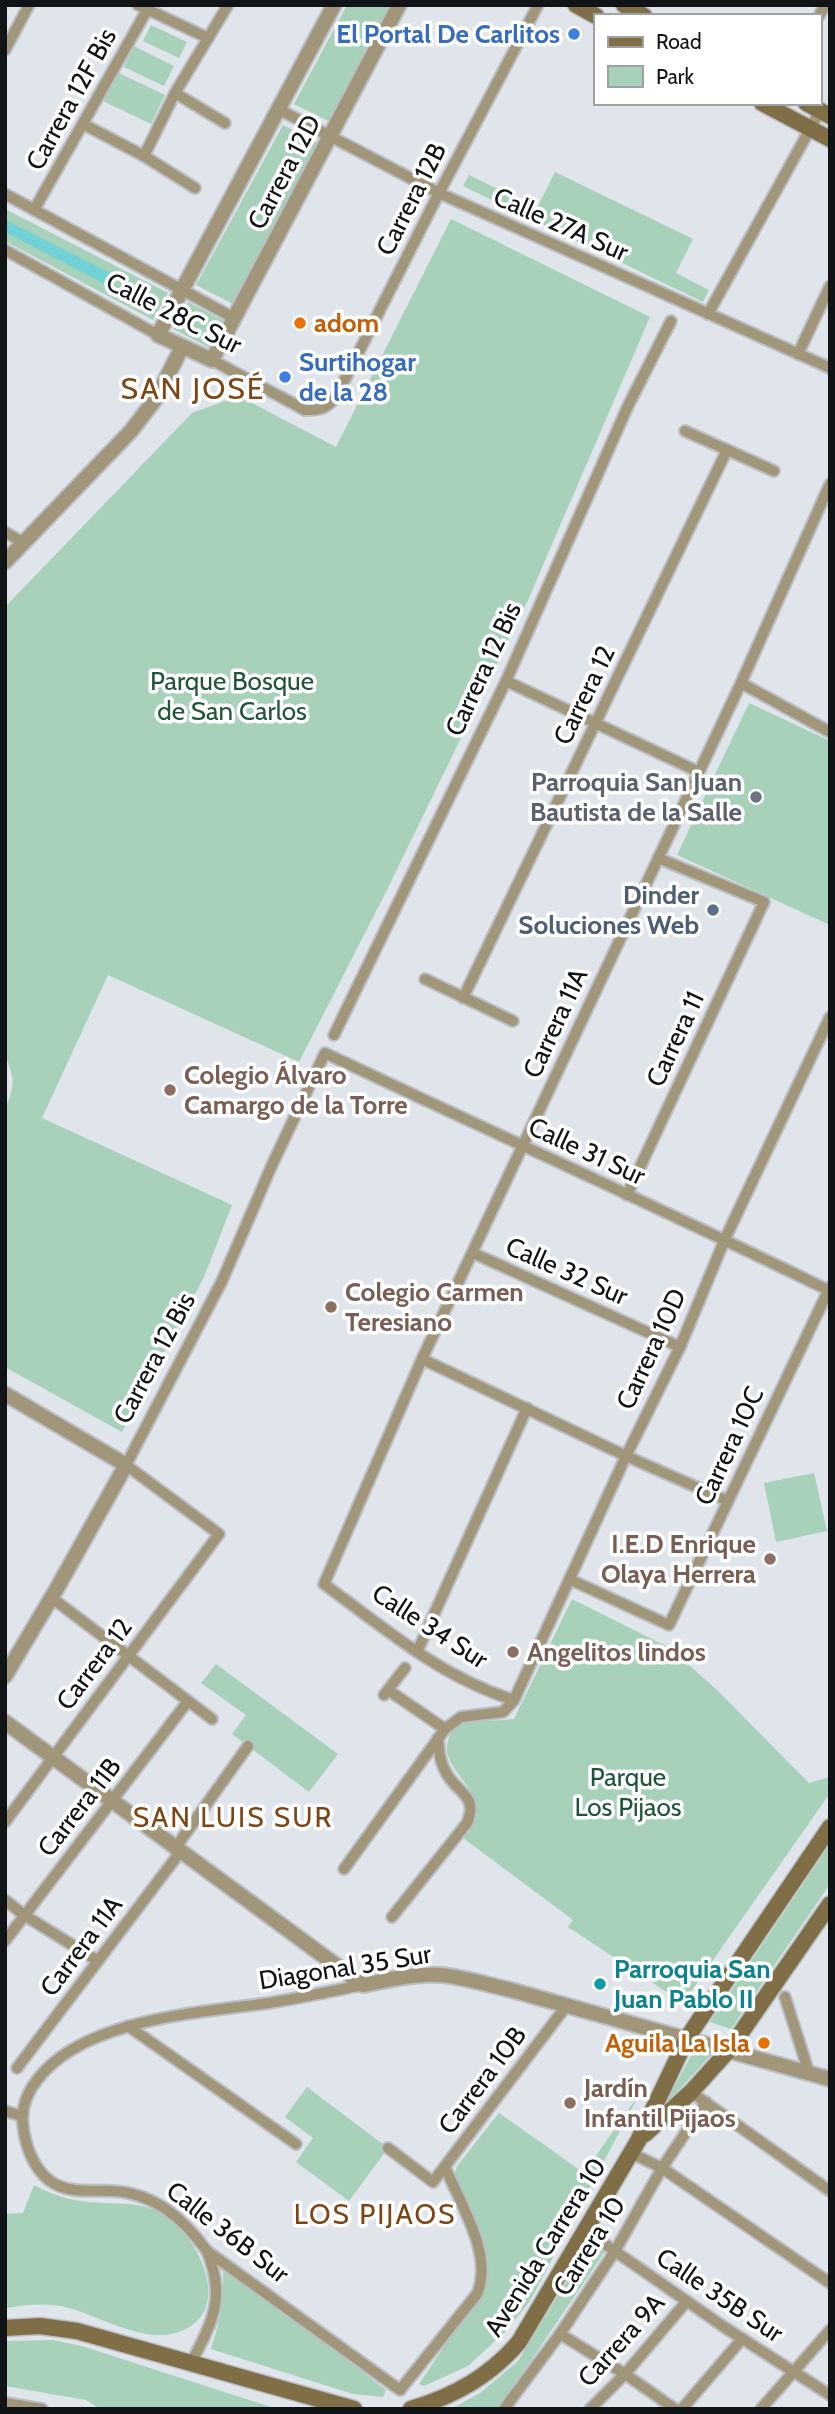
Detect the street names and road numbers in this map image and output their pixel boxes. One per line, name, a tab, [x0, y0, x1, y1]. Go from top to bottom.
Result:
street label: Carrera 12F Bis	[19, 22, 123, 176]
street label: Carrera 12D	[240, 109, 328, 235]
street label: Carrera 12B	[369, 137, 453, 261]
street label: Calle 27A Sur	[489, 180, 634, 268]
street label: Calle 28C Sur	[101, 265, 248, 361]
street label: Carrera 12 Bis	[438, 597, 528, 741]
street label: Carrera 12	[546, 640, 622, 750]
street label: Carrera 11A	[516, 963, 594, 1083]
street label: Carrera 11	[639, 986, 711, 1092]
street label: Calle 31 Sur	[524, 1110, 651, 1192]
street label: Calle 32 Sur	[501, 1230, 634, 1312]
street label: Carrera 10D	[609, 1283, 693, 1415]
street label: Carrera 12 Bis	[106, 1287, 202, 1429]
street label: Carrera 10C	[688, 1382, 770, 1510]
street label: Calle 34 Sur	[366, 1577, 495, 1676]
street label: Carrera 12	[49, 1612, 139, 1716]
street label: Carrera 11B	[30, 1751, 128, 1863]
street label: Carrera 11A	[33, 1890, 129, 2002]
street label: Diagonal 35 Sur	[257, 1937, 434, 1996]
street label: Carrera 10B	[431, 2020, 533, 2140]
street label: Avenida Carrera 10	[477, 2152, 613, 2342]
street label: Calle 36B Sur	[160, 2174, 296, 2290]
street label: Carrera 10	[546, 2191, 632, 2301]
street label: Calle 35B Sur	[650, 2241, 790, 2350]
street label: Carrera 9A	[571, 2287, 671, 2393]

